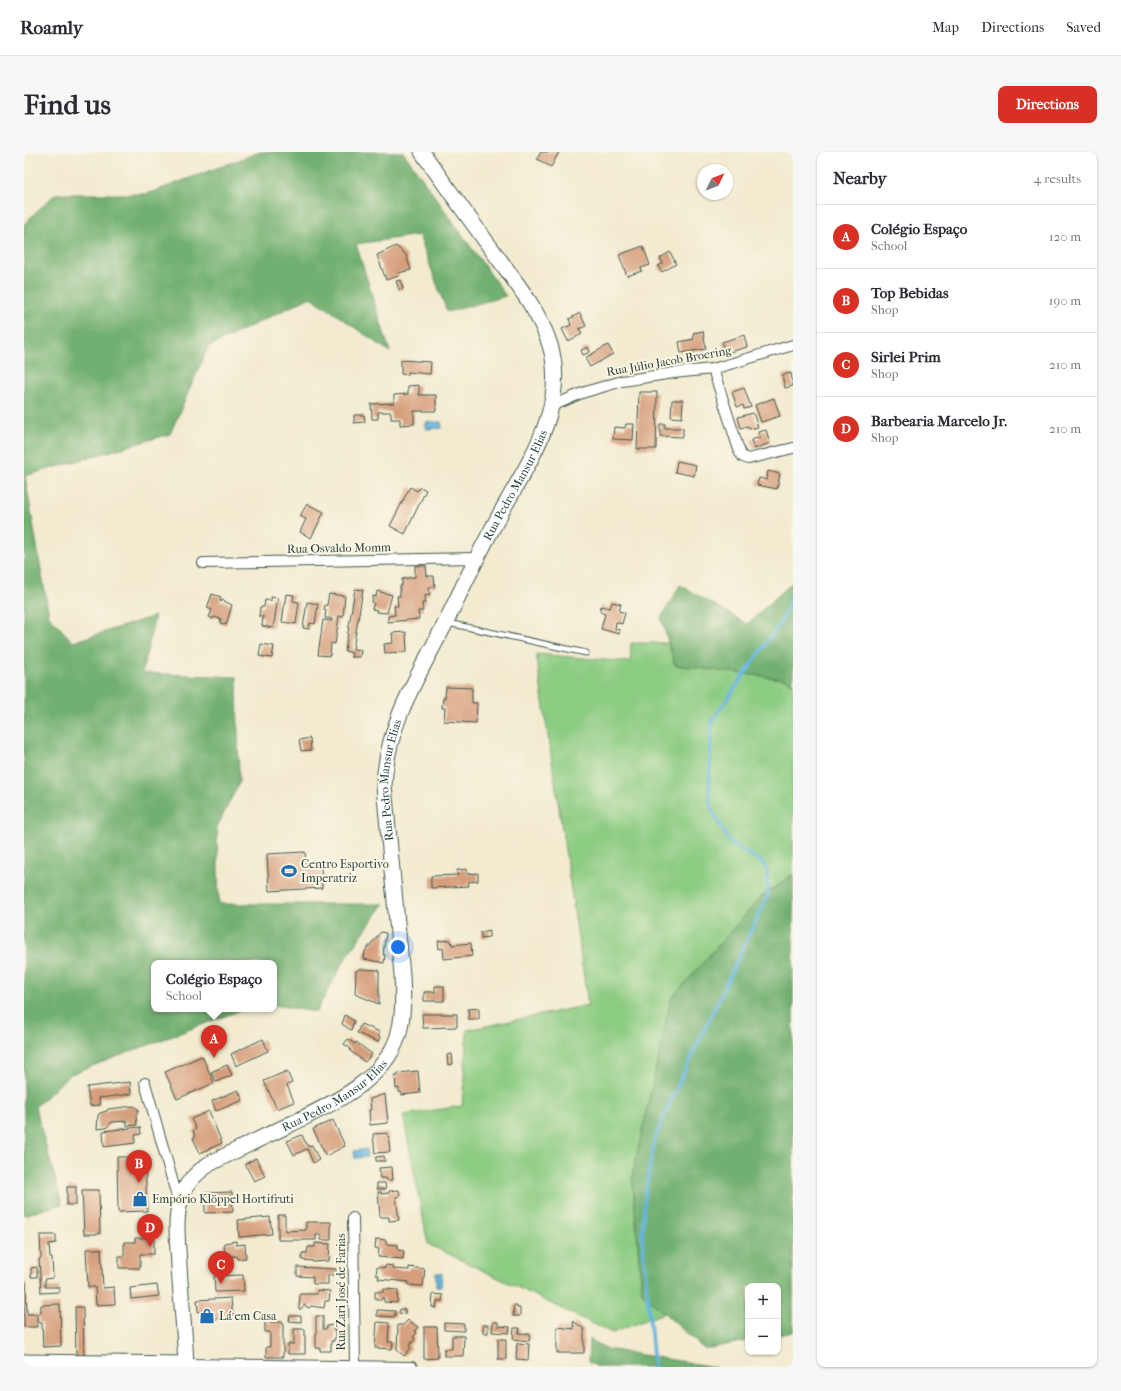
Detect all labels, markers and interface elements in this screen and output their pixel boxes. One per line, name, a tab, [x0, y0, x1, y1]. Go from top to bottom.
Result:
text: Roamly	[20, 17, 83, 39]
text: Map	[932, 19, 959, 36]
text: Directions	[981, 19, 1044, 36]
text: Saved	[1066, 19, 1101, 36]
button: Directions	[998, 86, 1097, 123]
text: Find us	[24, 88, 111, 121]
north arrow	[697, 164, 733, 200]
text: Nearby	[833, 168, 887, 188]
text: 4 results	[1034, 171, 1081, 186]
text: Colégio Espaço	[871, 220, 967, 238]
text: A	[842, 229, 850, 244]
text: 120 m	[1049, 229, 1081, 244]
text: School	[871, 238, 907, 253]
text: Top Bebidas	[871, 284, 949, 302]
text: B	[842, 293, 850, 308]
text: 190 m	[1049, 293, 1081, 308]
text: Shop	[871, 302, 899, 317]
street label: Rua Júlio Jacob Broering	[605, 343, 733, 379]
text: Sirlei Prim	[871, 348, 941, 366]
text: C	[842, 357, 850, 372]
text: 210 m	[1049, 357, 1081, 372]
text: Shop	[871, 366, 899, 381]
text: Barbearia Marcelo Jr.	[871, 412, 1007, 430]
text: D	[841, 421, 851, 436]
text: 210 m	[1049, 421, 1081, 436]
street label: Rua Pedro Mansur Elias	[480, 427, 550, 543]
text: Shop	[871, 430, 899, 445]
street label: Rua Osvaldo Momm	[287, 540, 391, 556]
street label: Rua Pedro Mansur Elias	[377, 717, 405, 842]
place label: Centro Esportivo Imperatriz	[301, 857, 389, 885]
sports icon: Centro Esportivo Imperatriz	[280, 862, 298, 880]
your location	[388, 937, 408, 957]
popup	[151, 960, 277, 1012]
text: Colégio Espaço	[166, 970, 262, 988]
text: School	[166, 988, 202, 1003]
pin: A	[201, 1025, 227, 1058]
street label: Rua Pedro Mansur Elias	[280, 1056, 391, 1134]
pin: B	[126, 1150, 152, 1183]
shop icon: Empório Klöppel Hortifruti	[131, 1190, 149, 1208]
place label: Empório Klöppel Hortifruti	[152, 1192, 294, 1206]
pin: D	[137, 1214, 163, 1247]
street label: Rua Zari José de Farias	[334, 1233, 348, 1351]
pin: C	[208, 1251, 234, 1284]
map controls	[745, 1283, 781, 1355]
button: +	[745, 1283, 781, 1319]
shop icon: Lá em Casa	[198, 1307, 216, 1325]
place label: Lá em Casa	[219, 1309, 277, 1323]
button: −	[745, 1319, 781, 1355]

